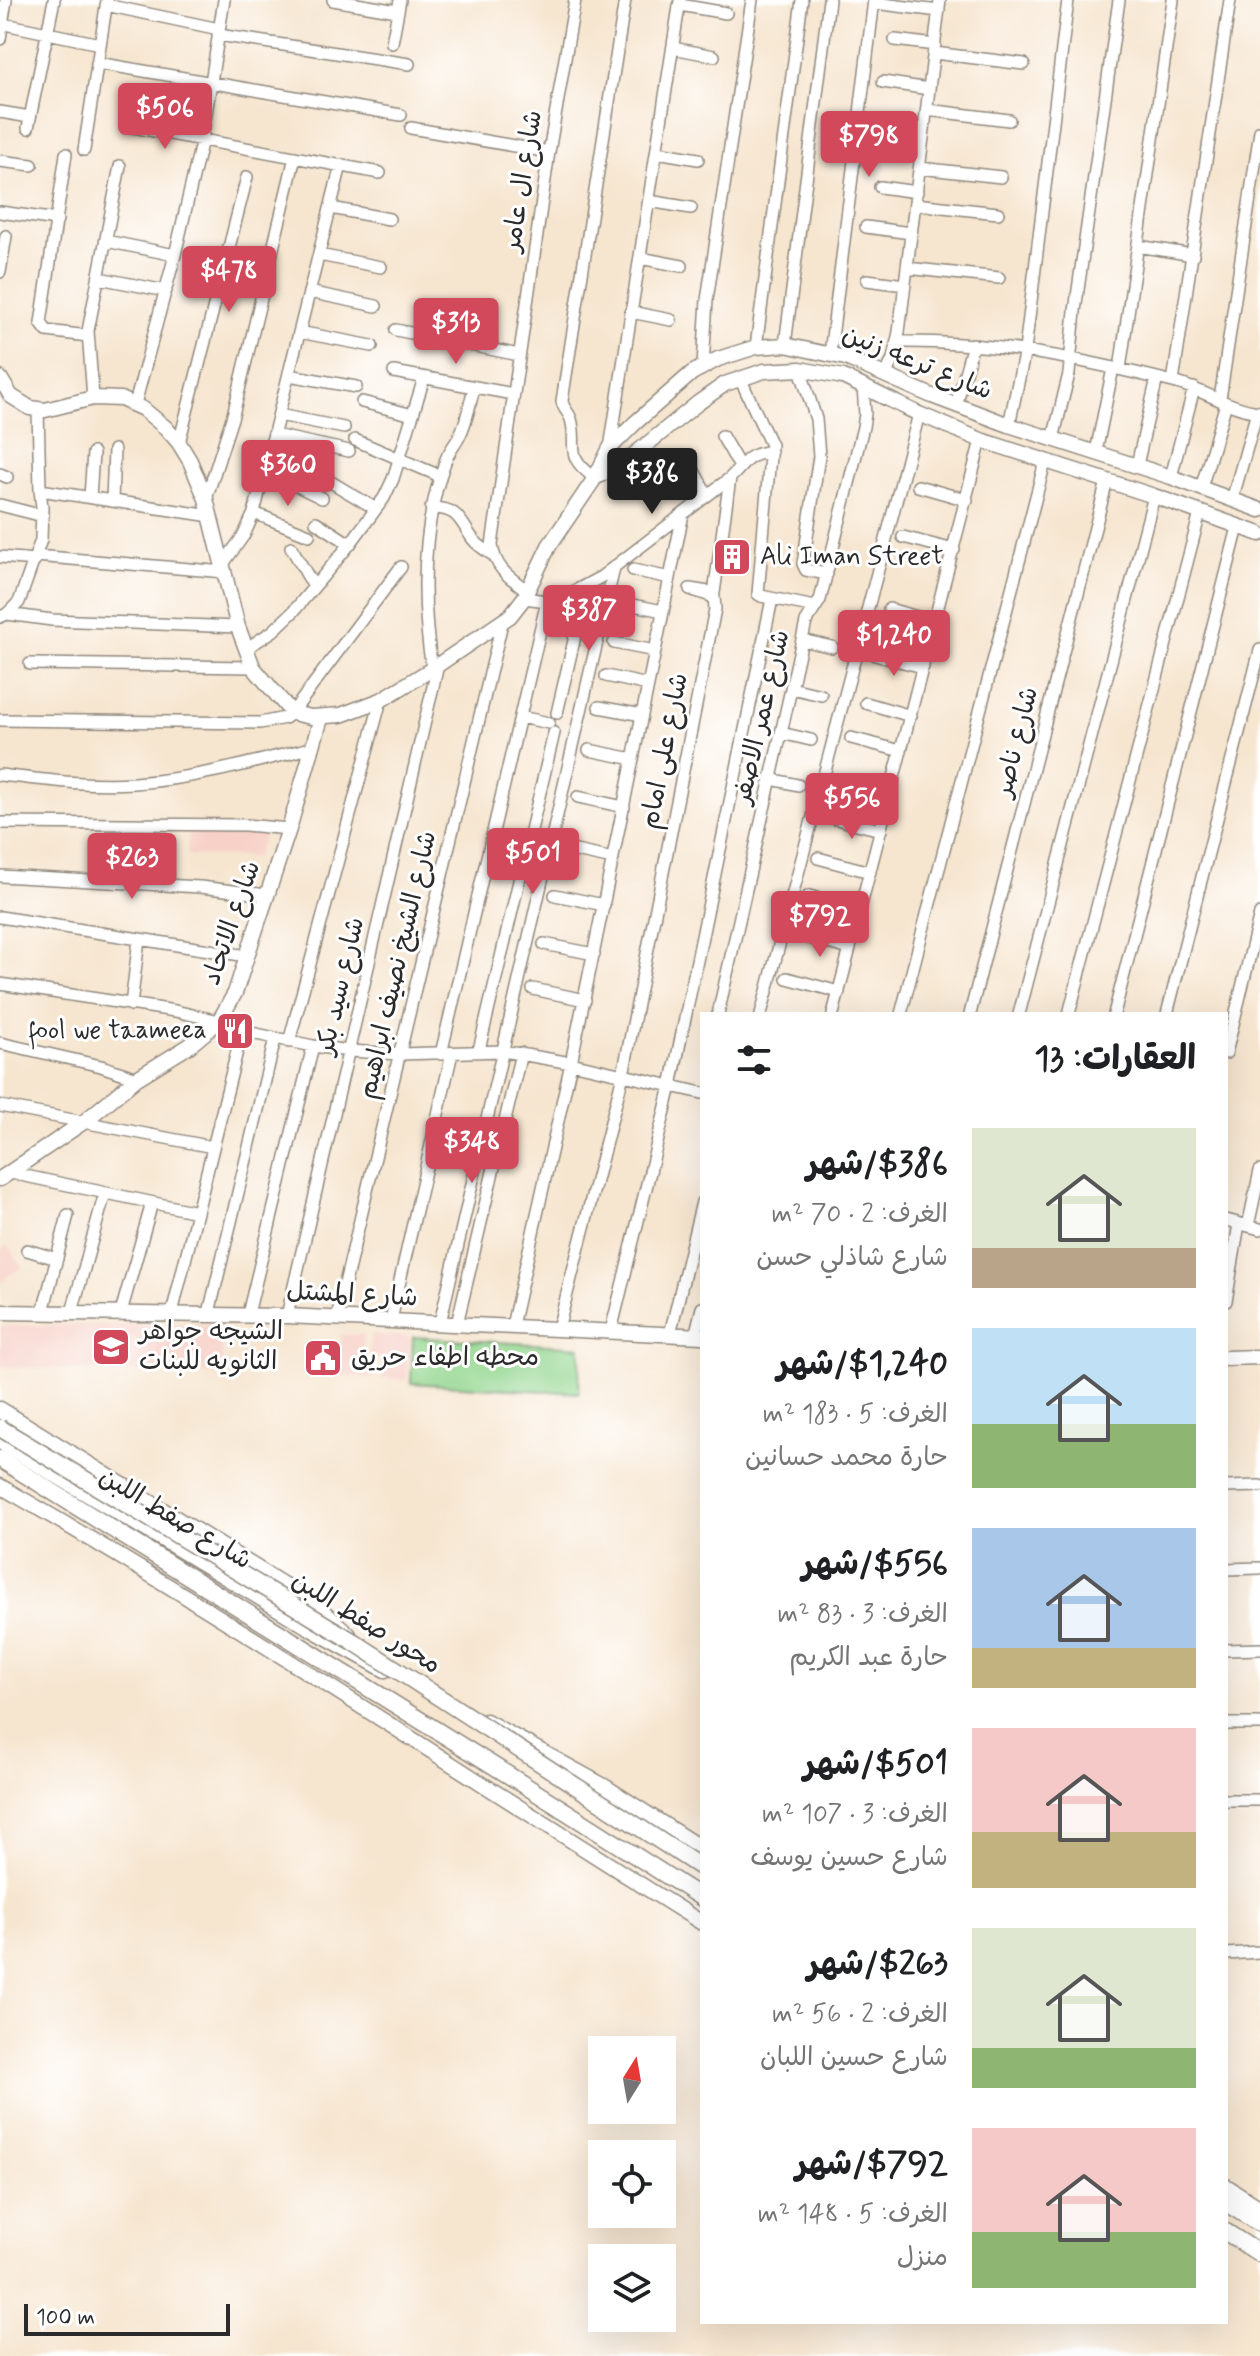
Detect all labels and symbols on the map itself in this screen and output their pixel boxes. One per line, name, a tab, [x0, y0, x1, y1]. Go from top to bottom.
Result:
pin: $506	[118, 83, 212, 151]
street label: شارع ال عامر	[495, 108, 551, 256]
pin: $798	[822, 111, 916, 179]
pin: $478	[182, 246, 276, 314]
pin: $313	[409, 298, 503, 366]
street label: شارع ترعه زنين	[837, 317, 997, 409]
pin: $360	[241, 440, 335, 508]
pin: $386	[605, 448, 699, 516]
building icon: Ali Iman Street	[711, 536, 753, 578]
place label: Ali Iman Street	[760, 540, 944, 574]
pin: $387	[542, 585, 636, 653]
pin: $1,240	[829, 610, 959, 678]
street label: شارع عمر الاصفر	[725, 627, 799, 809]
street label: شارع على امام	[633, 670, 698, 832]
street label: شارع ناصر	[986, 683, 1047, 803]
pin: $556	[805, 773, 899, 841]
street label: شارع الشيخ نصيف ابراهيم	[351, 828, 446, 1102]
pin: $501	[486, 828, 580, 896]
pin: $263	[85, 833, 179, 901]
street label: شارع الاتحاد	[195, 856, 269, 990]
pin: $792	[773, 891, 867, 959]
street label: شارع سيد بكر	[308, 914, 373, 1060]
restaurant icon: fool we taameea	[214, 1010, 256, 1052]
place label: fool we taameea	[29, 1014, 207, 1050]
pin: $348	[425, 1117, 519, 1185]
street label: شارع المشتل	[285, 1275, 419, 1315]
place label: الشيجه جواهر الثانويه للبنات	[137, 1315, 283, 1379]
school or university icon: الشيجه جواهر الثانويه للبنات	[90, 1326, 132, 1368]
public building icon: محطه اطفاء حريق	[302, 1337, 344, 1379]
place label: محطه اطفاء حريق	[351, 1341, 539, 1375]
street label: شارع صفط اللبن	[92, 1460, 258, 1578]
street label: محور صفط اللبن	[285, 1564, 447, 1682]
north arrow	[588, 2036, 676, 2124]
scale bar	[24, 2300, 230, 2336]

